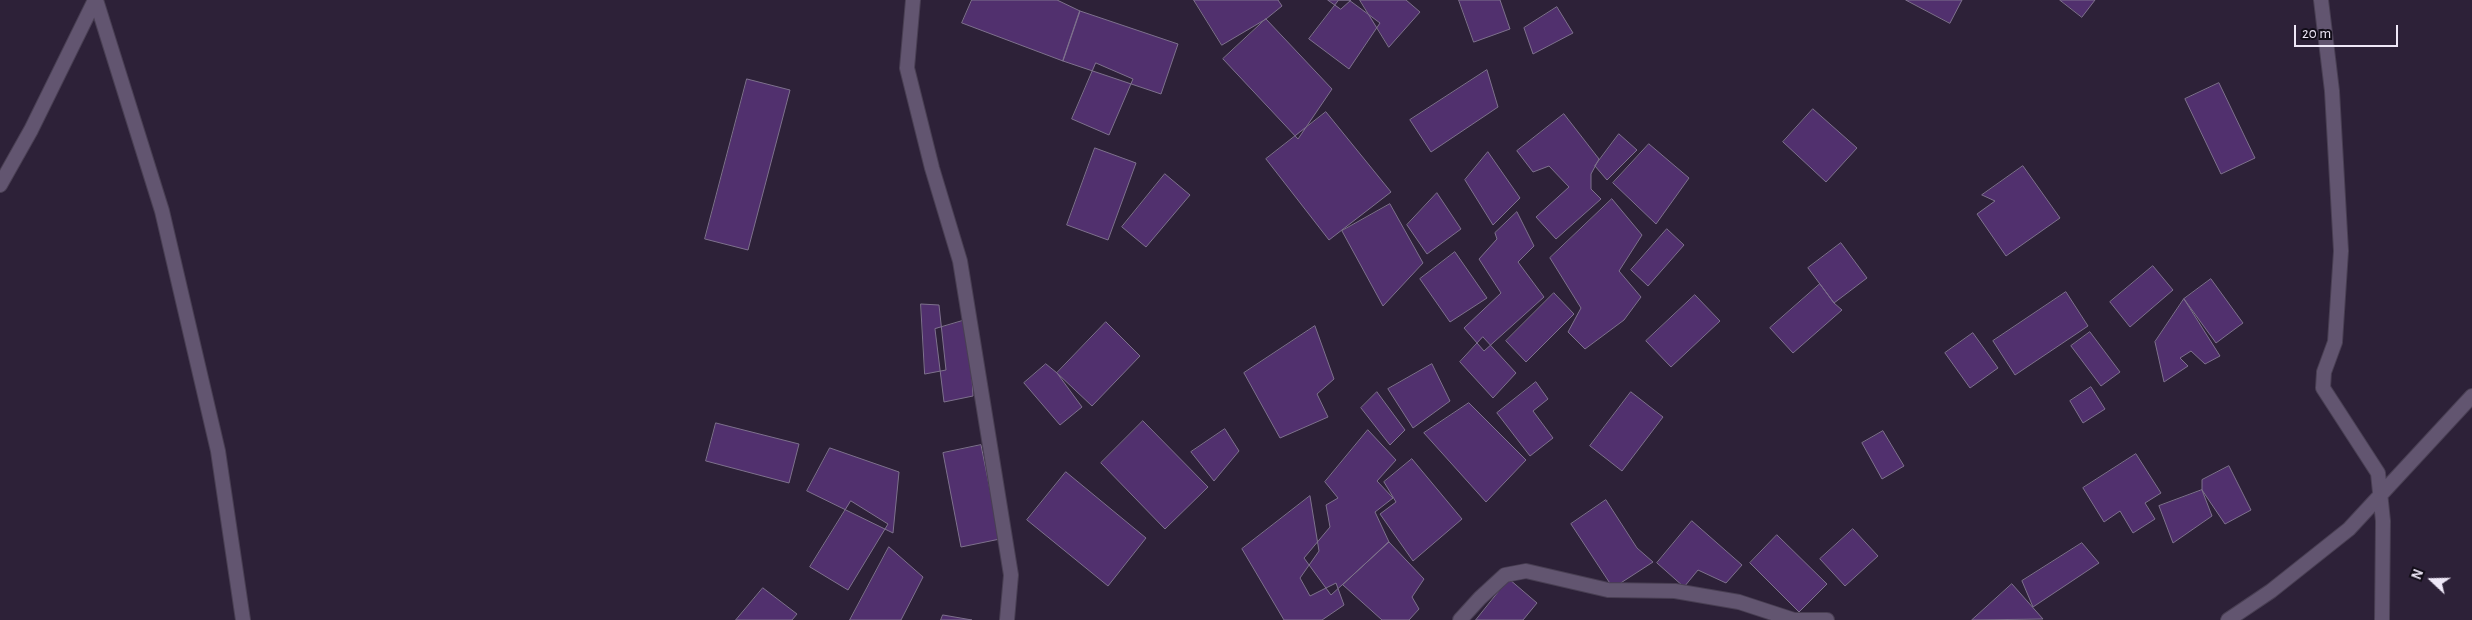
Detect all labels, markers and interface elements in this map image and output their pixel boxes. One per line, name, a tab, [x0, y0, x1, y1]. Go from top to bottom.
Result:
scale bar	[2297, 15, 2401, 47]
text: 20 m	[2302, 26, 2331, 41]
north arrow	[2407, 555, 2457, 605]
text: N	[2410, 568, 2426, 582]

